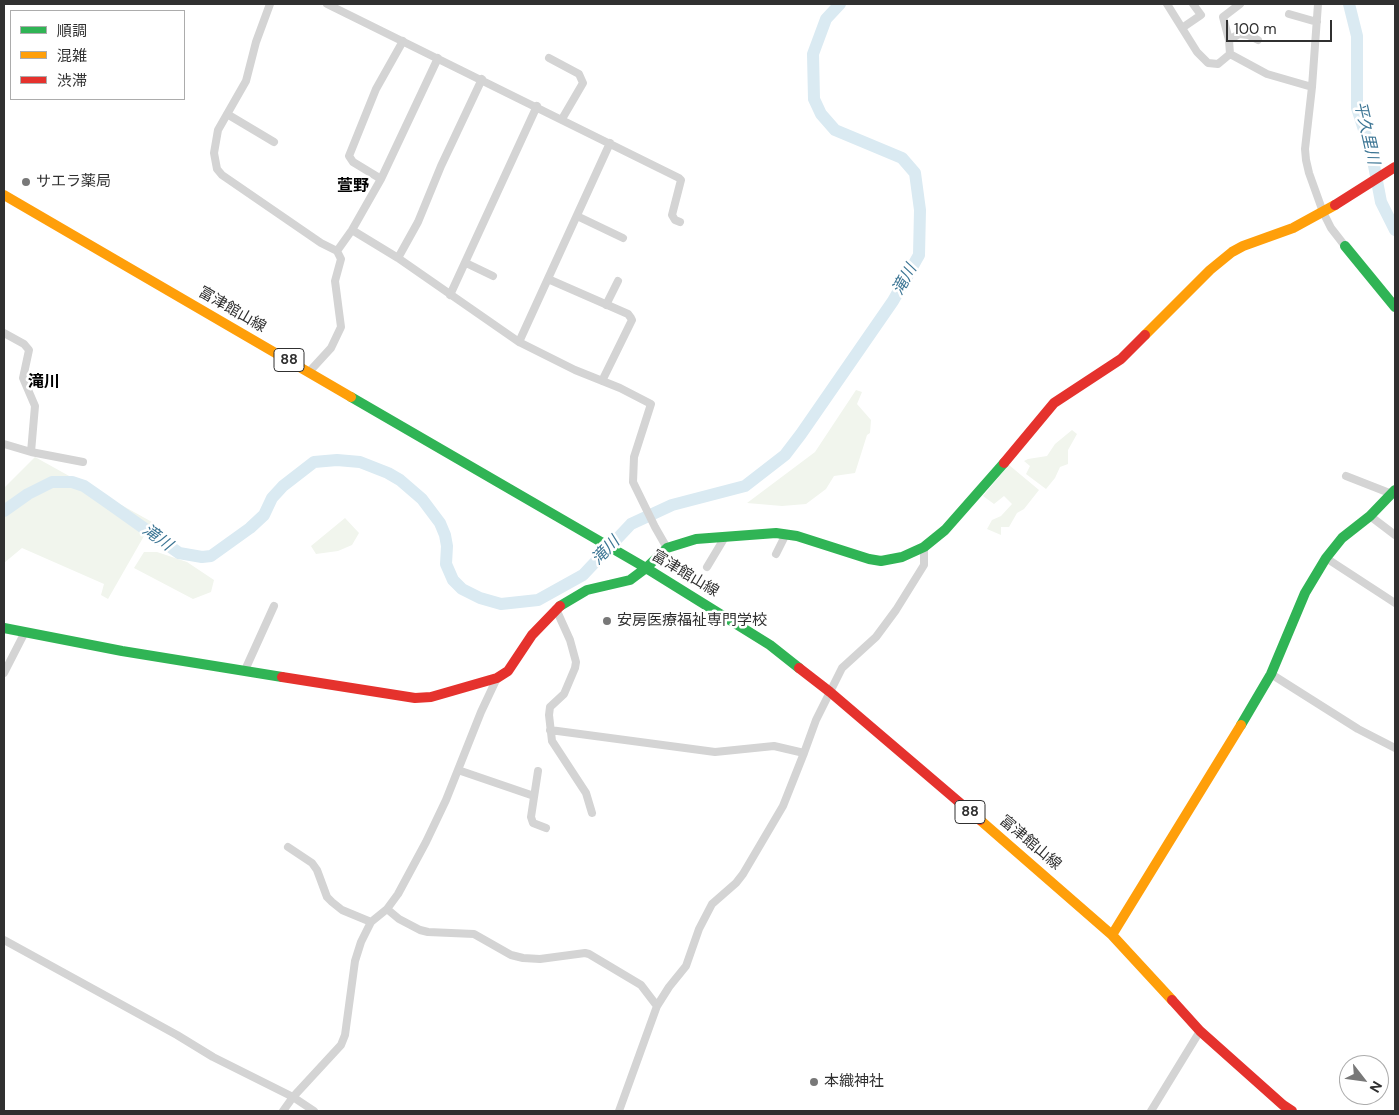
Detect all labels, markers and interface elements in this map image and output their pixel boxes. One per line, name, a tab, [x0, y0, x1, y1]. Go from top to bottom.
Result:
legend	[10, 10, 185, 100]
scale bar	[1229, 10, 1335, 42]
text: 100 m	[1234, 19, 1277, 39]
text: 順調	[57, 21, 87, 41]
text: 混雑	[57, 46, 87, 66]
text: 渋滞	[57, 71, 87, 91]
water label: 平久里川	[1349, 100, 1383, 166]
place label: サエラ薬局	[36, 173, 111, 191]
marker: サエラ薬局	[20, 176, 32, 188]
district label: 萱野	[337, 177, 369, 197]
water label: 滝川	[889, 261, 921, 299]
street label: 富津館山線	[195, 283, 269, 337]
road number: 88	[274, 348, 304, 372]
district label: 滝川	[28, 373, 60, 393]
water label: 滝川	[138, 521, 176, 555]
water label: 滝川	[588, 533, 624, 569]
street label: 富津館山線	[648, 547, 722, 601]
place label: 安房医療福祉専門学校	[617, 612, 767, 630]
marker: 安房医療福祉専門学校	[601, 615, 613, 627]
road number: 88	[955, 800, 985, 824]
street label: 富津館山線	[995, 812, 1065, 874]
north arrow	[1339, 1055, 1389, 1105]
place label: 本織神社	[824, 1073, 884, 1091]
marker: 本織神社	[808, 1076, 820, 1088]
text: N	[1366, 1078, 1386, 1096]

